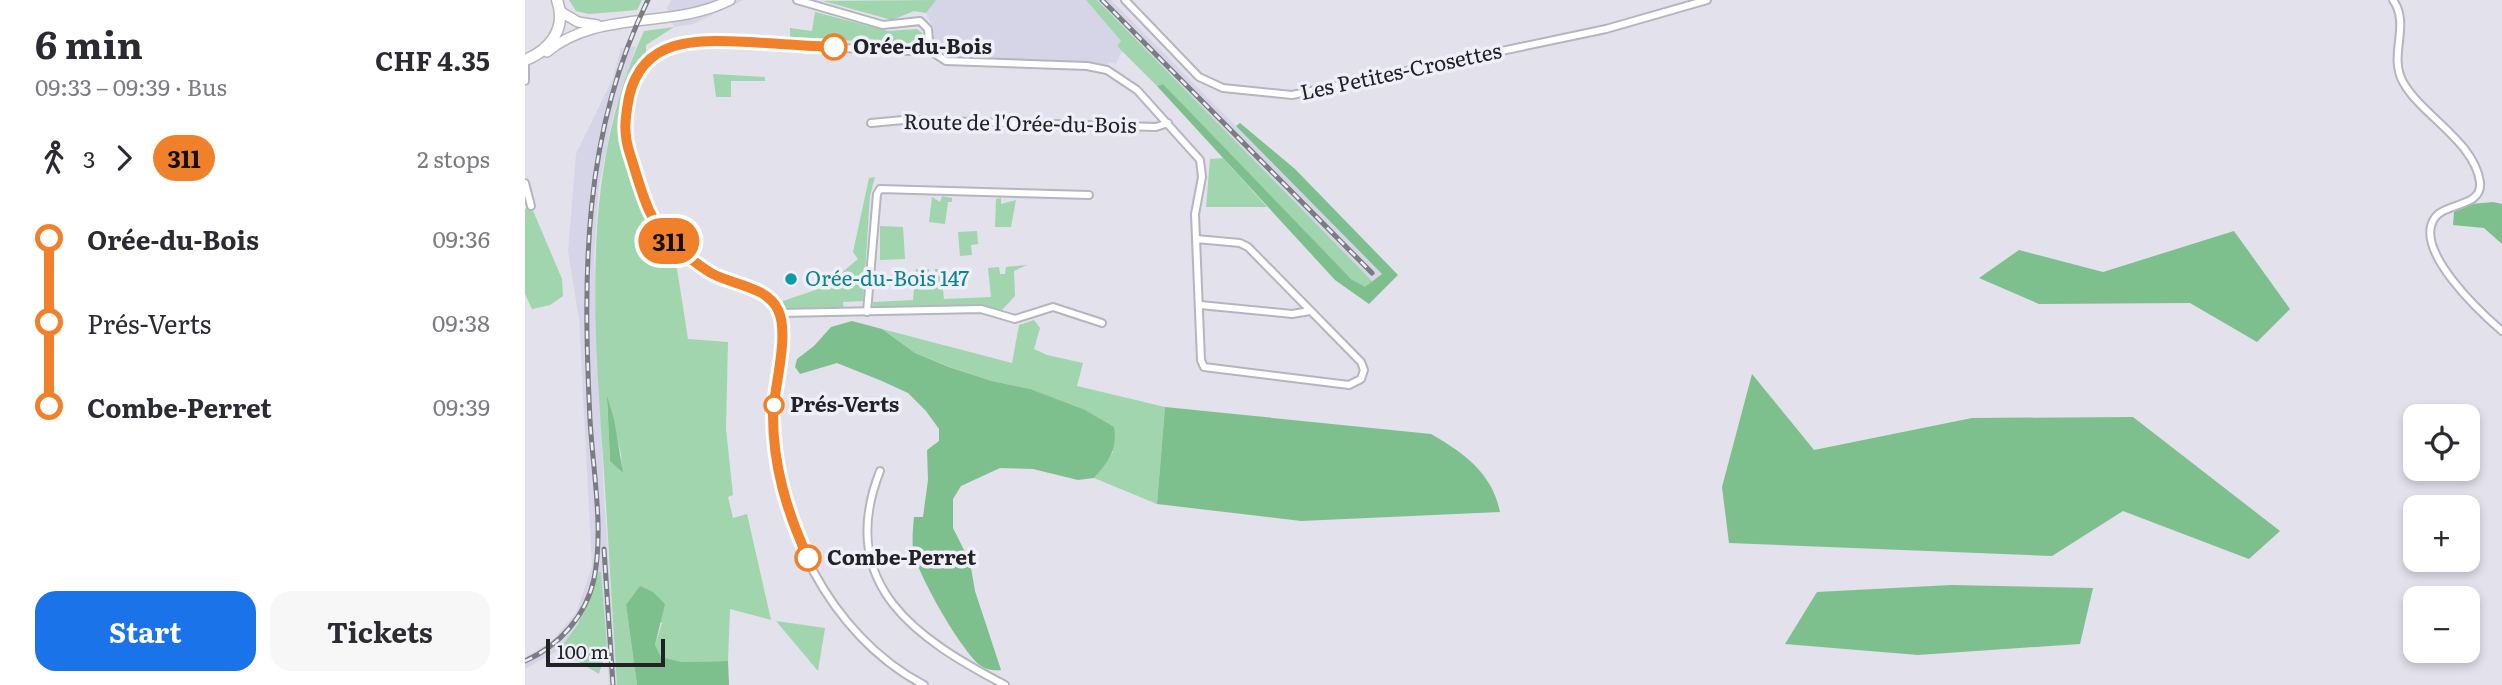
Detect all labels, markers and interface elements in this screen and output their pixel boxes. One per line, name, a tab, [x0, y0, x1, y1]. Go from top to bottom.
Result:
text: 6 min	[35, 14, 143, 71]
place label: Orée-du-Bois	[853, 29, 992, 60]
street label: Les Petites-Crosettes	[1297, 33, 1504, 106]
marker: Orée-du-Bois	[821, 34, 847, 60]
text: CHF 4.35	[375, 40, 490, 79]
text: 09:33 – 09:39 · Bus	[35, 69, 227, 103]
street label: Route de l'Orée-du-Bois	[903, 104, 1137, 139]
icon: walk	[35, 139, 73, 177]
icon: forward	[105, 139, 143, 177]
text: 311	[167, 140, 201, 175]
text: 3	[83, 141, 95, 175]
text: 2 stops	[417, 141, 490, 175]
line badge: 311	[629, 218, 709, 264]
text: Orée-du-Bois	[87, 219, 259, 258]
text: 09:36	[432, 221, 490, 255]
text: 311	[652, 223, 686, 258]
place label: Orée-du-Bois 147	[805, 261, 970, 292]
marker: Orée-du-Bois 147	[783, 271, 799, 287]
text: Prés-Verts	[87, 303, 211, 342]
text: 09:38	[432, 305, 490, 339]
text: Combe-Perret	[87, 387, 272, 426]
place label: Prés-Verts	[790, 387, 899, 418]
text: 09:39	[433, 389, 490, 423]
marker: Prés-Verts	[764, 395, 784, 415]
map controls	[2403, 404, 2480, 663]
button: locate	[2403, 404, 2480, 481]
button: +	[2403, 495, 2480, 572]
place label: Combe-Perret	[827, 540, 977, 571]
marker: Combe-Perret	[795, 545, 821, 571]
button: −	[2403, 586, 2480, 663]
button: Start	[35, 591, 256, 671]
button: Tickets	[270, 591, 490, 671]
scale bar	[546, 636, 665, 668]
text: 100 m	[557, 637, 609, 665]

